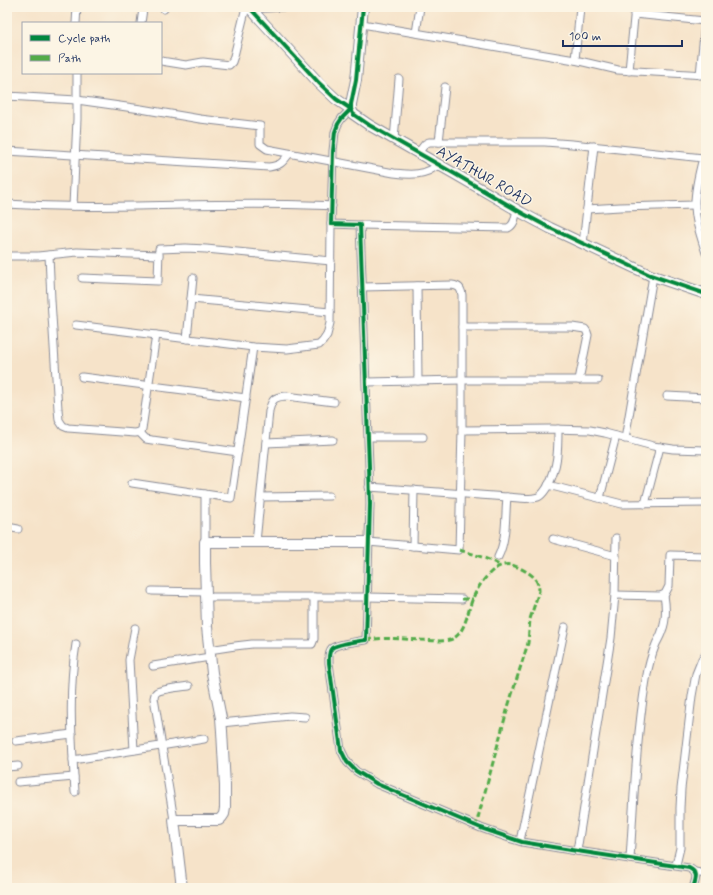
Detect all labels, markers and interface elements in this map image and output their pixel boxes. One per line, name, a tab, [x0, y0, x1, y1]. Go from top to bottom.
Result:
legend	[22, 22, 162, 74]
scale bar	[563, 22, 682, 48]
text: 100 m	[569, 29, 601, 45]
text: Cycle path	[58, 31, 110, 47]
text: Path	[58, 51, 81, 67]
street label: AYATHUR ROAD	[433, 142, 535, 212]

